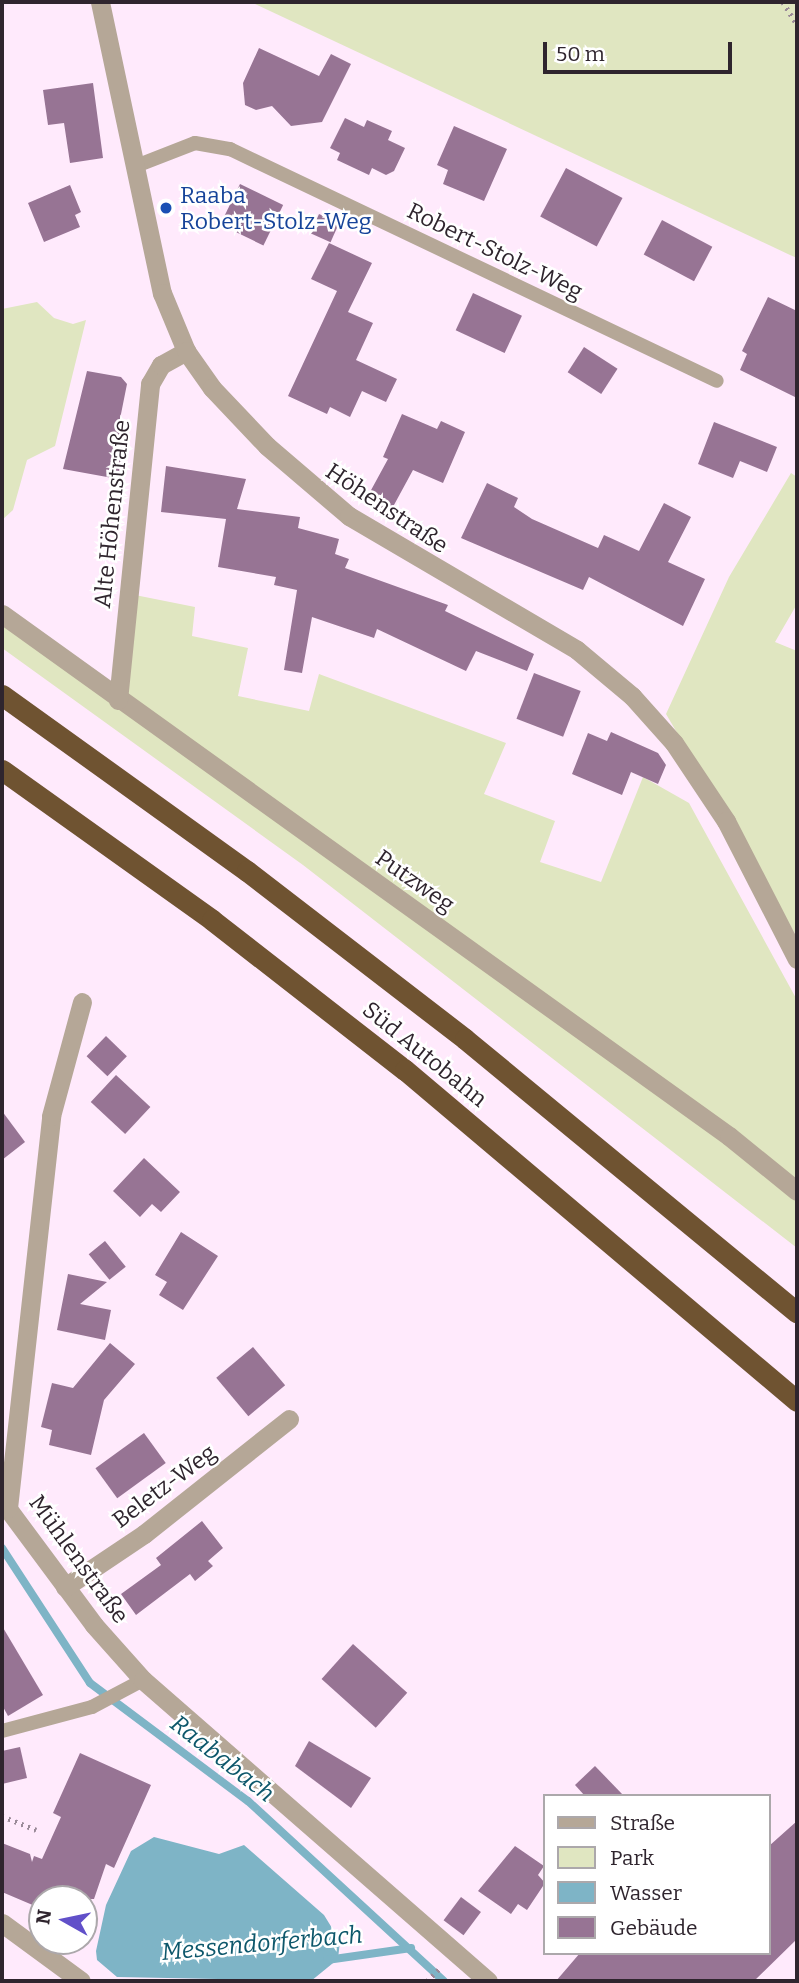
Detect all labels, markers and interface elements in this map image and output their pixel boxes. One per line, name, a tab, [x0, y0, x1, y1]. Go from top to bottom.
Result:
scale bar	[547, 28, 736, 72]
text: 50 m	[556, 41, 605, 67]
place label: Raaba Robert-Stolz-Weg	[180, 181, 372, 235]
street label: Robert-Stolz-Weg	[403, 197, 587, 305]
marker: Raaba Robert-Stolz-Weg	[158, 200, 174, 216]
street label: Alte Höhenstraße	[88, 419, 136, 609]
street label: Höhenstraße	[321, 457, 453, 559]
street label: Putzweg	[370, 844, 460, 918]
street label: Süd Autobahn	[357, 996, 493, 1112]
street label: Beletz-Weg	[107, 1438, 221, 1534]
street label: Mühlenstraße	[23, 1490, 135, 1628]
water label: Raababach	[164, 1709, 280, 1809]
legend	[544, 1794, 771, 1955]
text: Straße	[610, 1810, 675, 1836]
text: Park	[610, 1845, 654, 1871]
text: Wasser	[610, 1880, 682, 1906]
north arrow	[28, 1885, 98, 1955]
text: N	[31, 1908, 56, 1926]
text: Gebäude	[610, 1915, 698, 1941]
water label: Messendorferbach	[160, 1921, 364, 1967]

